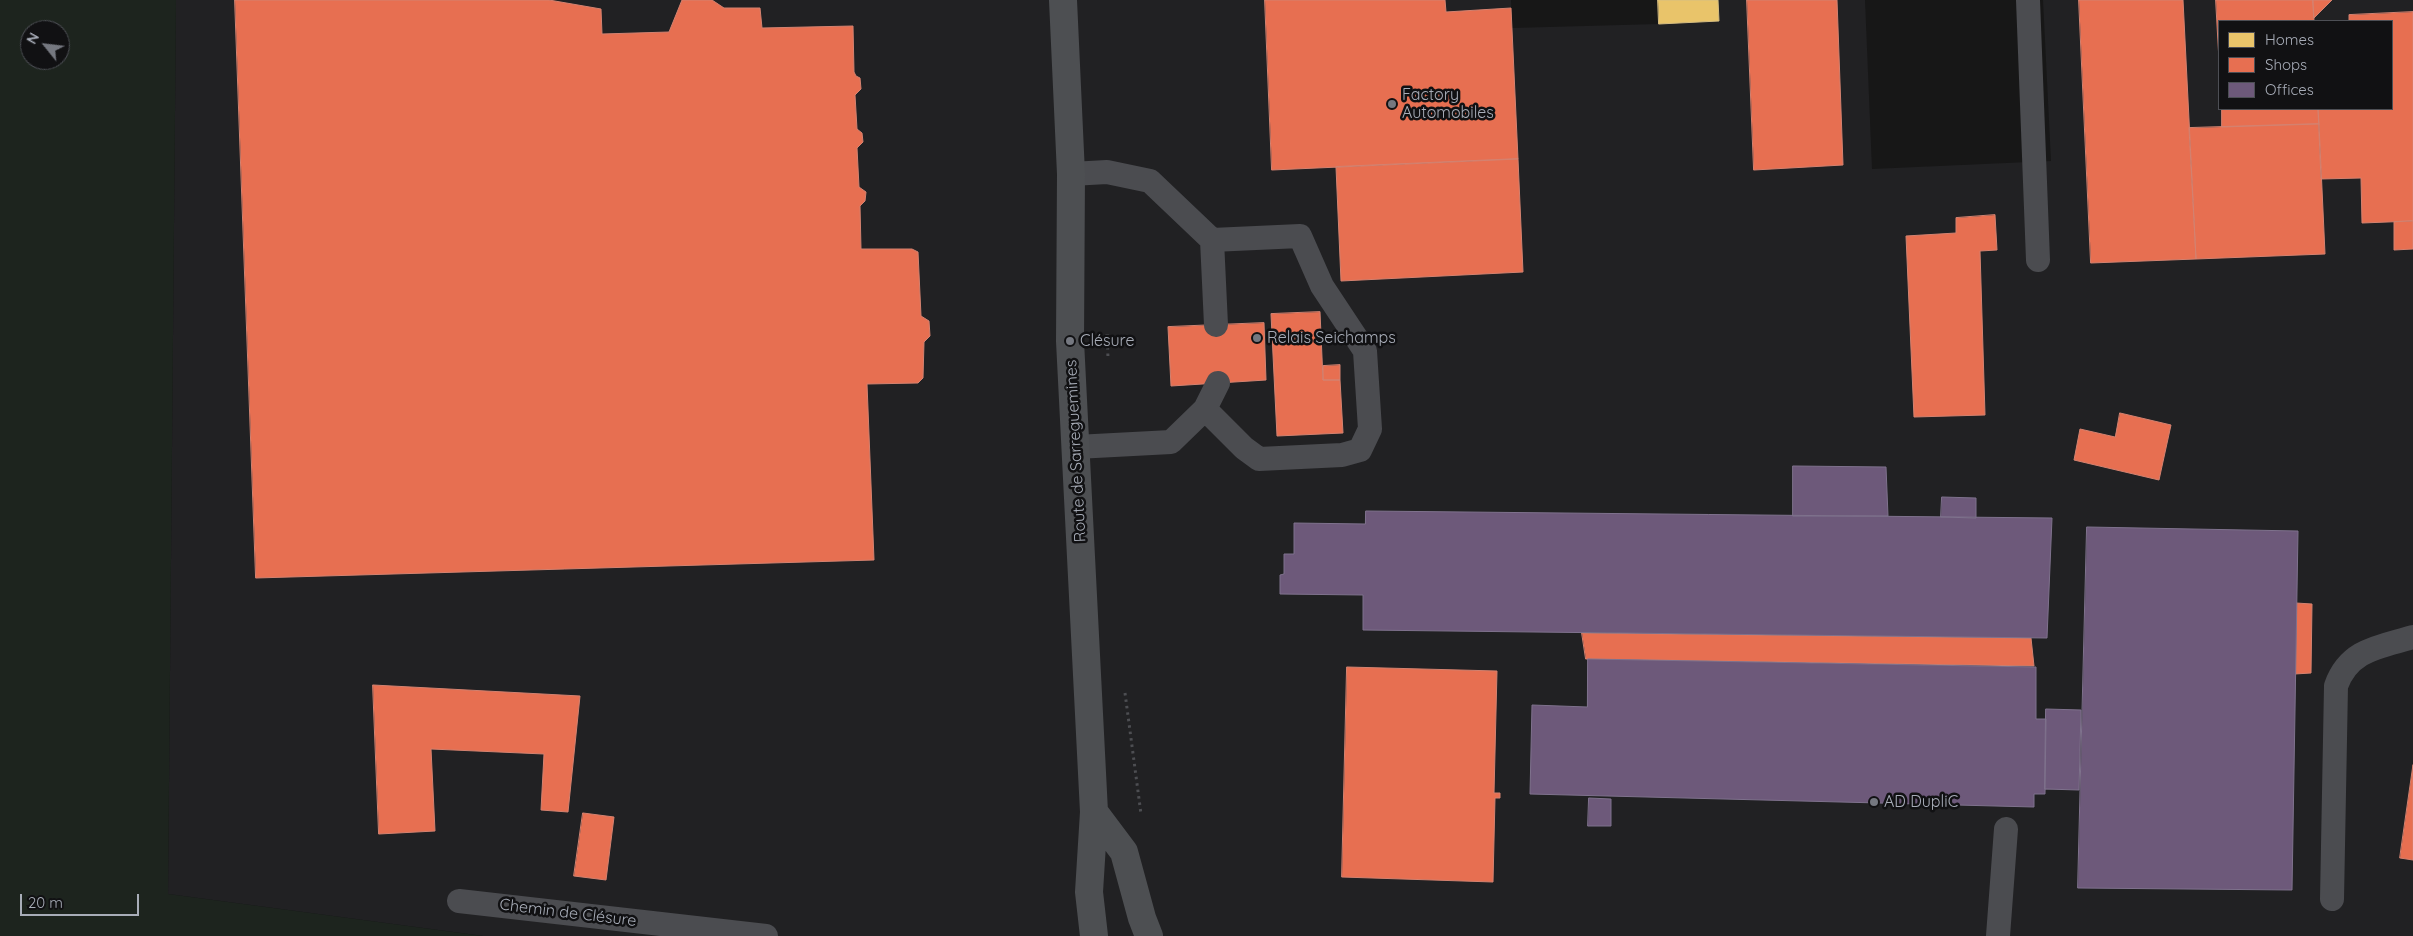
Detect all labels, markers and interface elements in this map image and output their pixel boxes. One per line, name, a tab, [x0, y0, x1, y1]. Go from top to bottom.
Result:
north arrow	[20, 20, 70, 70]
legend	[2218, 20, 2393, 110]
text: N	[22, 29, 43, 47]
text: Homes	[2265, 30, 2314, 49]
text: Shops	[2265, 55, 2307, 74]
text: Offices	[2265, 80, 2314, 99]
place label: Factory Automobiles	[1402, 85, 1494, 123]
marker: Factory Automobiles	[1386, 98, 1398, 110]
place label: Relais Seichamps	[1267, 328, 1396, 348]
place label: Clésure	[1080, 331, 1134, 351]
marker: Relais Seichamps	[1251, 332, 1263, 344]
marker: Clésure	[1064, 335, 1076, 347]
street label: Route de Sarreguemines	[1062, 359, 1090, 543]
place label: AD DupliC	[1884, 792, 1958, 812]
marker: AD DupliC	[1868, 796, 1880, 808]
scale bar	[22, 884, 141, 916]
text: 20 m	[28, 893, 63, 912]
street label: Chemin de Clésure	[498, 895, 638, 931]

